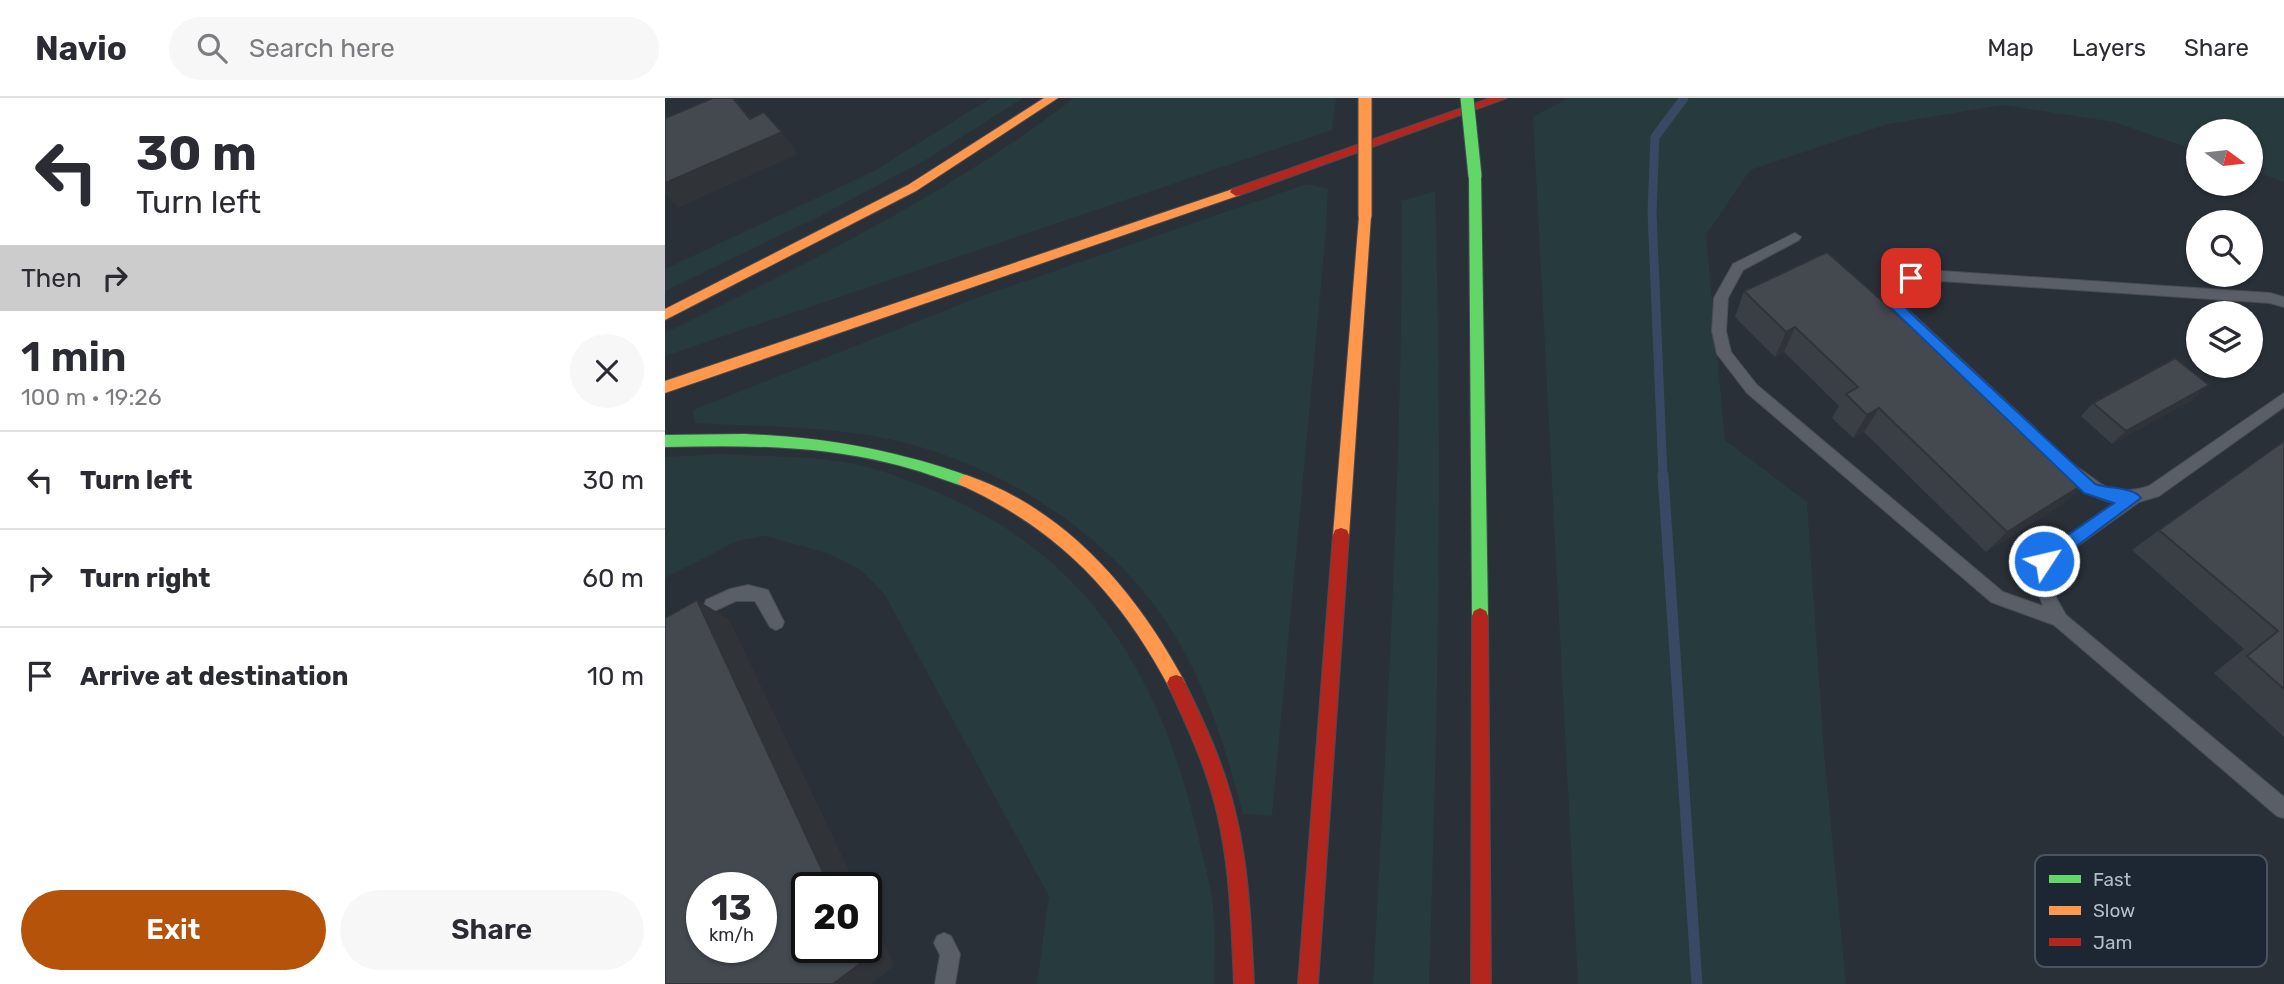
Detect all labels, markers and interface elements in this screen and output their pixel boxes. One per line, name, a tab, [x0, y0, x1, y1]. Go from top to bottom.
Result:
search box	[169, 17, 659, 80]
text: Navio	[35, 29, 127, 68]
icon: search	[193, 29, 231, 67]
text: Search here	[249, 33, 395, 64]
text: Map	[1987, 34, 2034, 62]
text: Layers	[2072, 34, 2146, 62]
text: Share	[2184, 34, 2249, 62]
north arrow	[2186, 119, 2263, 196]
map controls	[2186, 119, 2263, 378]
text: 30 m	[136, 124, 257, 182]
icon: left	[21, 126, 112, 217]
text: Turn left	[136, 183, 261, 221]
button: search	[2186, 210, 2263, 287]
pin	[1881, 248, 1941, 308]
icon: right	[96, 259, 134, 297]
icon: arrive	[1892, 259, 1930, 297]
text: Then	[21, 263, 82, 294]
button: layers	[2186, 301, 2263, 378]
text: 1 min	[21, 332, 127, 382]
button: close	[570, 334, 644, 408]
text: 100 m · 19:26	[21, 383, 162, 411]
icon: left	[21, 461, 59, 499]
text: Turn left	[80, 465, 192, 496]
text: 30 m	[582, 465, 644, 496]
position arrow	[2007, 524, 2081, 598]
icon: right	[21, 559, 59, 597]
text: Turn right	[80, 563, 210, 594]
text: 60 m	[582, 563, 644, 594]
icon: arrive	[21, 657, 59, 695]
text: Arrive at destination	[80, 661, 348, 692]
text: 10 m	[587, 661, 644, 692]
legend	[2035, 855, 2267, 967]
text: Fast	[2093, 868, 2132, 891]
speed limit sign: 20	[791, 872, 882, 963]
text: 13	[711, 887, 752, 929]
button: Exit	[21, 890, 326, 970]
button: Share	[340, 890, 644, 970]
text: Slow	[2093, 899, 2135, 922]
text: km/h	[709, 924, 754, 946]
text: Jam	[2093, 931, 2132, 954]

